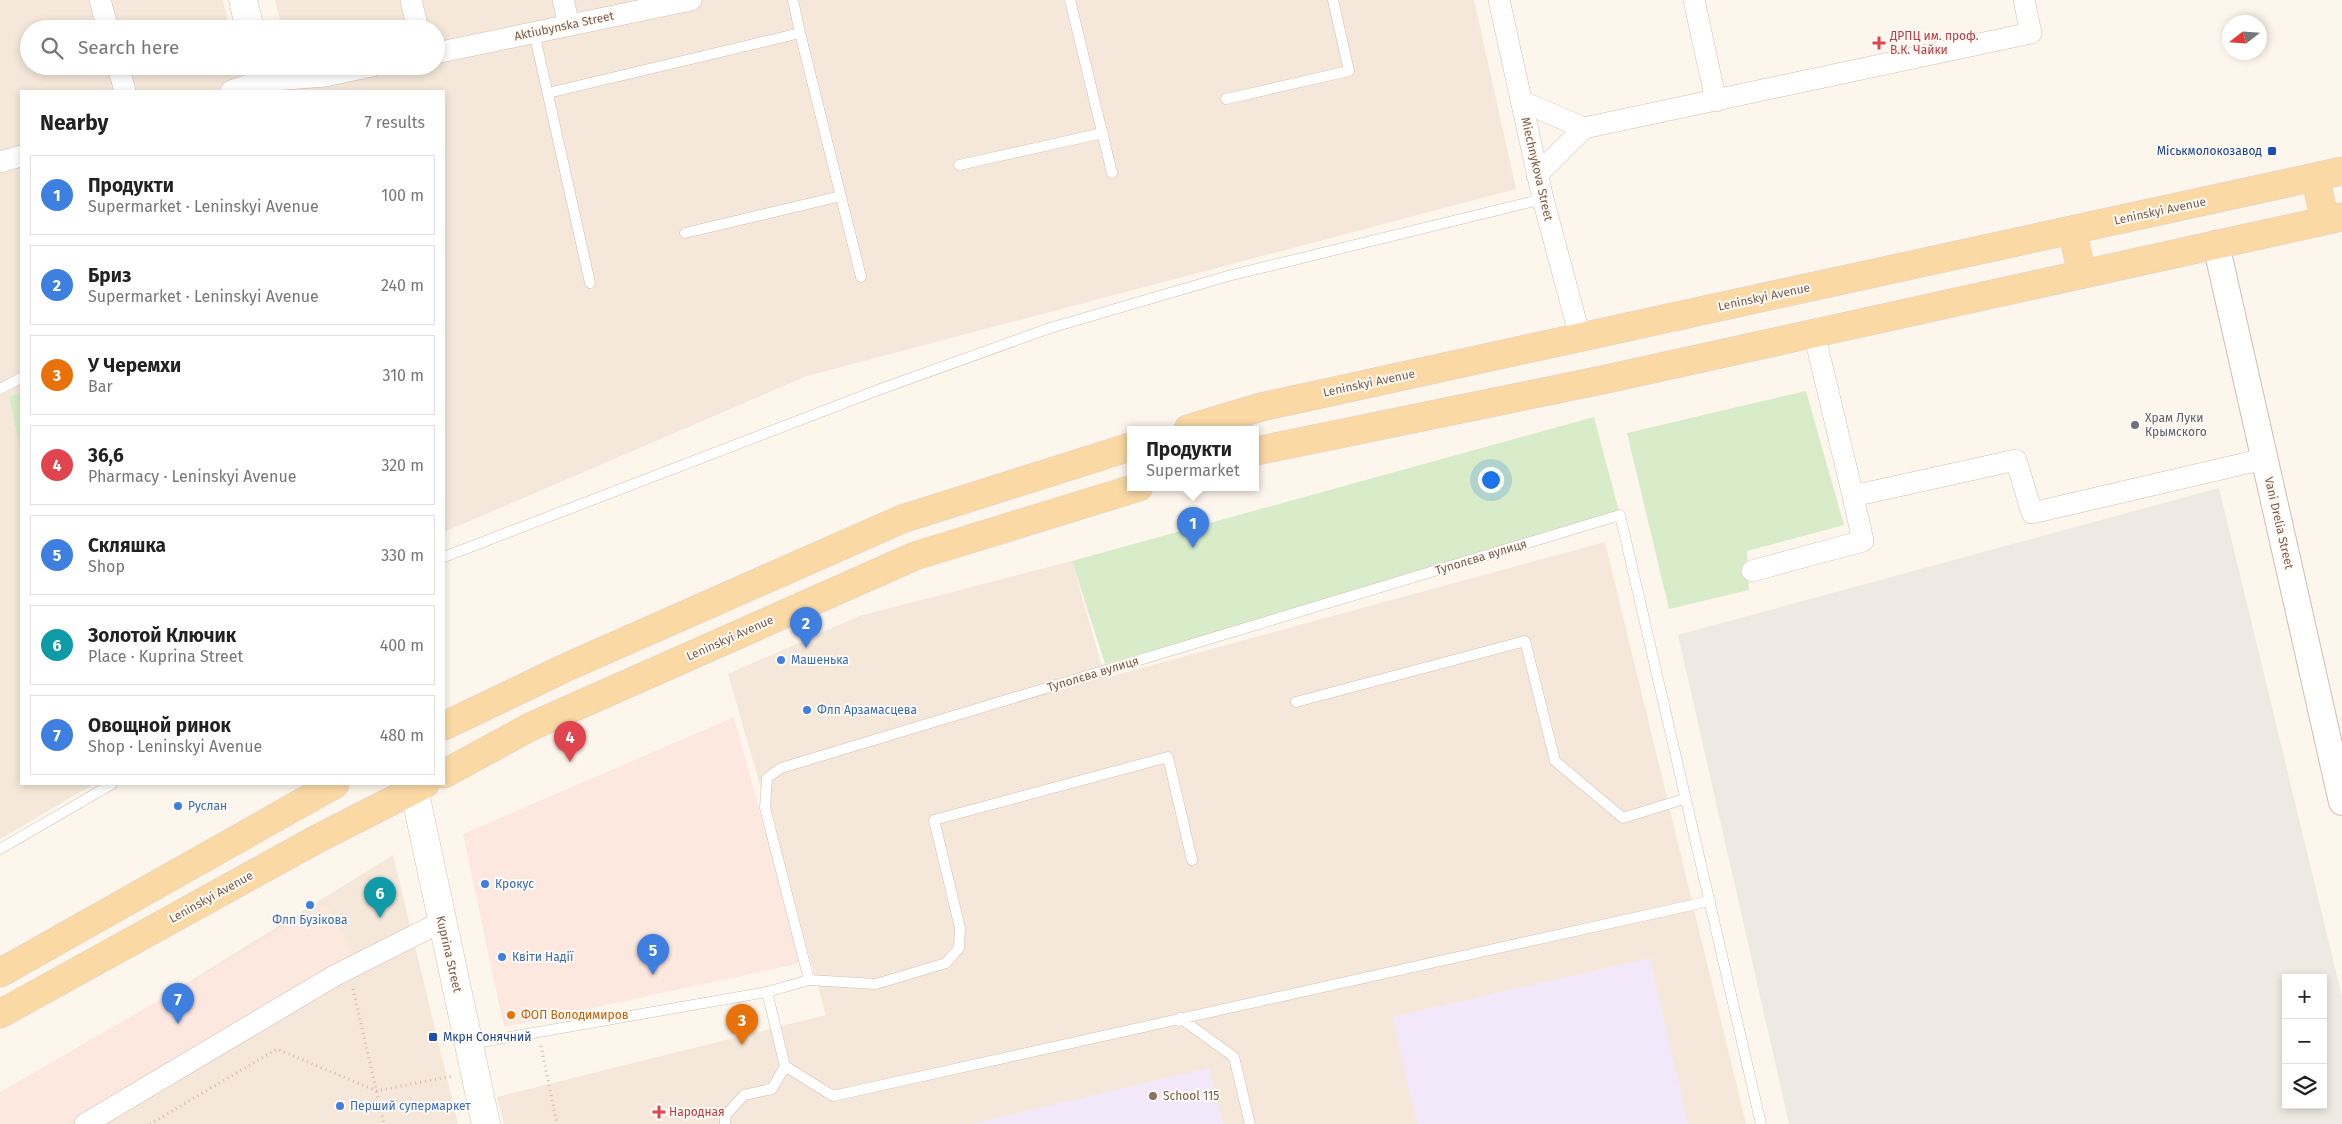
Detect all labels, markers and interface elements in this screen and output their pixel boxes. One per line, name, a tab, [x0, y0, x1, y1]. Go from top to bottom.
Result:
street label: Aktiubynska Street	[513, 8, 616, 43]
north arrow	[2222, 15, 2267, 60]
search box	[20, 20, 445, 75]
place label: ДРПЦ им. проф. В.К. Чайки	[1889, 29, 1979, 57]
icon: search	[38, 34, 66, 62]
text: Search here	[78, 36, 179, 59]
marker: ДРПЦ им. проф. В.К. Чайки	[1872, 36, 1886, 50]
text: Nearby	[40, 110, 108, 136]
text: 7 results	[365, 113, 425, 132]
street label: Miechnykova Street	[1518, 116, 1556, 223]
place label: Міськмолокозавод	[2157, 144, 2262, 158]
marker: Міськмолокозавод	[2266, 145, 2278, 157]
text: Продукти	[88, 174, 174, 197]
text: 1	[53, 186, 61, 205]
text: 100 m	[381, 186, 424, 205]
street label: Leninskyi Avenue	[2113, 194, 2207, 228]
text: Supermarket · Leninskyi Avenue	[88, 197, 319, 216]
text: Бриз	[88, 264, 131, 287]
text: 2	[53, 276, 61, 295]
text: 240 m	[381, 276, 424, 295]
street label: Leninskyi Avenue	[1717, 280, 1811, 314]
text: Supermarket · Leninskyi Avenue	[88, 287, 319, 306]
text: У Черемхи	[88, 354, 181, 377]
text: 3	[53, 366, 61, 385]
text: 310 m	[383, 366, 424, 385]
street label: Leninskyi Avenue	[1322, 366, 1416, 400]
text: Bar	[88, 377, 113, 396]
place label: Храм Луки Крымского	[2145, 411, 2207, 439]
marker: Храм Луки Крымского	[2129, 419, 2141, 431]
popup	[1127, 426, 1259, 491]
text: Продукти	[1146, 438, 1232, 461]
text: 36,6	[88, 444, 124, 467]
text: 4	[52, 456, 62, 475]
text: 320 m	[381, 456, 424, 475]
text: Supermarket	[1146, 461, 1240, 480]
text: Pharmacy · Leninskyi Avenue	[88, 467, 296, 486]
your location	[1478, 467, 1504, 493]
street label: Vani Drelia Street	[2262, 476, 2297, 571]
pin: 1	[1177, 507, 1209, 548]
text: Скляшка	[88, 534, 166, 557]
street label: Туполєва вулиця	[1434, 536, 1528, 578]
text: 5	[53, 546, 61, 565]
text: 330 m	[381, 546, 424, 565]
text: Shop	[88, 557, 125, 576]
pin: 2	[790, 607, 822, 648]
street label: Leninskyi Avenue	[684, 613, 776, 663]
text: Золотой Ключик	[88, 624, 236, 647]
text: 6	[52, 636, 62, 655]
text: 400 m	[380, 636, 424, 655]
text: Place · Kuprina Street	[88, 647, 243, 666]
place label: Машенька	[791, 653, 849, 667]
street label: Туполєва вулиця	[1046, 653, 1140, 695]
marker: Машенька	[775, 654, 787, 666]
place label: Флп Арзамасцева	[817, 703, 917, 717]
marker: Флп Арзамасцева	[801, 704, 813, 716]
text: Овощной ринок	[88, 714, 231, 737]
pin: 4	[554, 721, 586, 762]
text: 7	[53, 726, 61, 745]
text: 480 m	[380, 726, 424, 745]
text: Shop · Leninskyi Avenue	[88, 737, 262, 756]
place label: Руслан	[188, 799, 227, 813]
marker: Руслан	[172, 800, 184, 812]
street label: Leninskyi Avenue	[167, 868, 255, 926]
pin: 6	[364, 877, 396, 918]
place label: Крокус	[495, 877, 534, 891]
marker: Крокус	[479, 878, 491, 890]
marker: Флп Бузікова	[304, 899, 316, 911]
place label: Флп Бузікова	[272, 913, 348, 927]
street label: Kuprina Street	[433, 914, 465, 994]
pin: 5	[637, 934, 669, 975]
place label: Квіти Надії	[512, 950, 574, 964]
marker: Квіти Надії	[496, 951, 508, 963]
map controls	[2282, 974, 2327, 1109]
button: +	[2282, 974, 2327, 1019]
pin: 7	[162, 983, 194, 1024]
pin: 3	[726, 1004, 758, 1045]
place label: ФОП Володимиров	[521, 1008, 629, 1022]
marker: ФОП Володимиров	[505, 1009, 517, 1021]
button: −	[2282, 1019, 2327, 1064]
place label: Мкрн Сонячний	[443, 1030, 531, 1044]
marker: Мкрн Сонячний	[427, 1031, 439, 1043]
button: layers	[2282, 1064, 2327, 1109]
place label: School 115	[1163, 1089, 1219, 1103]
marker: School 115	[1147, 1090, 1159, 1102]
place label: Перший супермаркет	[350, 1099, 471, 1113]
marker: Перший супермаркет	[334, 1100, 346, 1112]
place label: Народная	[669, 1105, 725, 1119]
marker: Народная	[653, 1106, 665, 1118]

